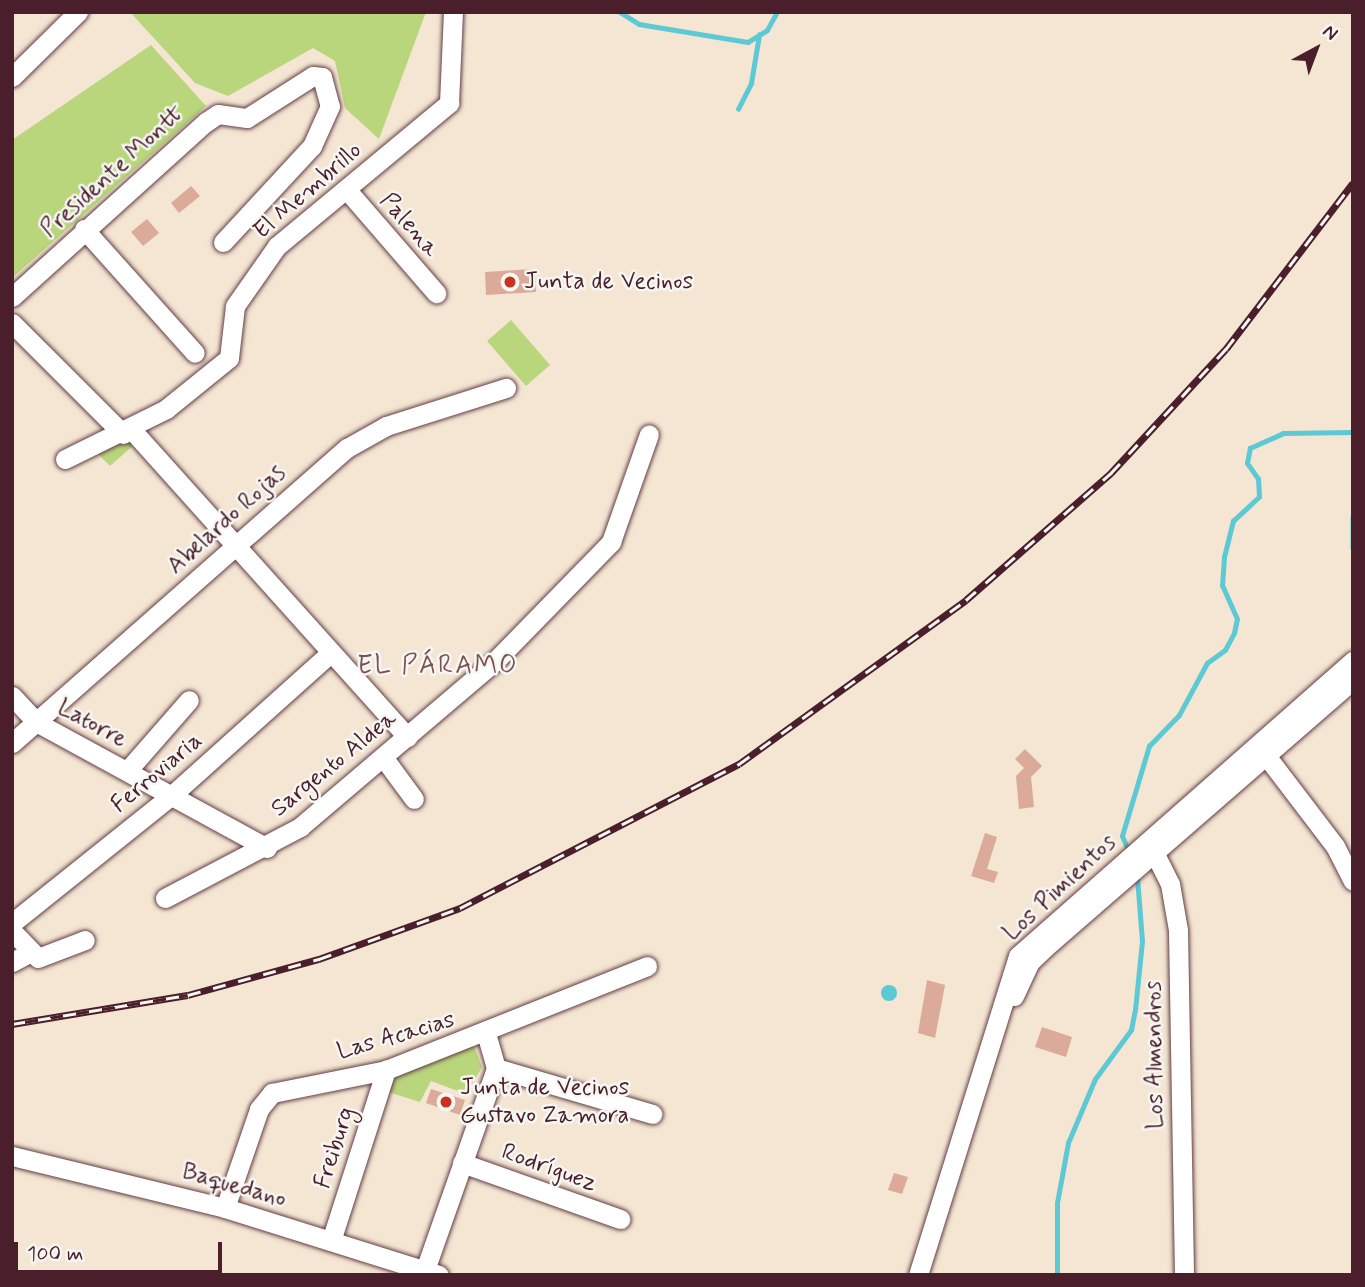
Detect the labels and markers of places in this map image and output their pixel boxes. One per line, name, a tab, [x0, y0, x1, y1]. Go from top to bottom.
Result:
place label: Junta de Vecinos	[524, 268, 701, 296]
marker: Junta de Vecinos	[502, 274, 518, 290]
place label: Junta de Vecinos Gustavo Zamora	[460, 1074, 637, 1130]
marker: Junta de Vecinos Gustavo Zamora	[438, 1094, 454, 1110]

